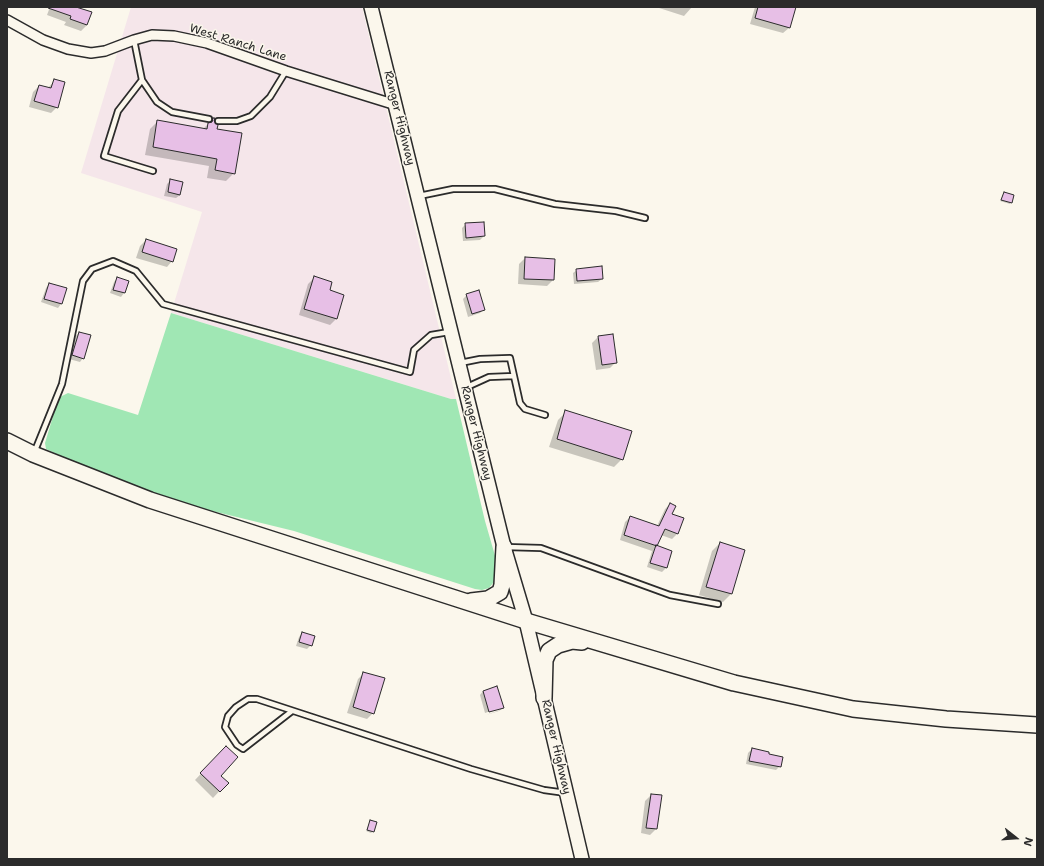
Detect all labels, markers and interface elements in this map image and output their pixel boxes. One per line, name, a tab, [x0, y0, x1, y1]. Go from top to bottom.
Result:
street label: West Ranch Lane	[188, 21, 288, 65]
street label: Ranger Highway	[380, 69, 418, 167]
street label: Ranger Highway	[457, 384, 495, 482]
street label: Ranger Highway	[538, 698, 574, 796]
north arrow	[996, 818, 1036, 858]
text: N	[1020, 835, 1036, 848]

